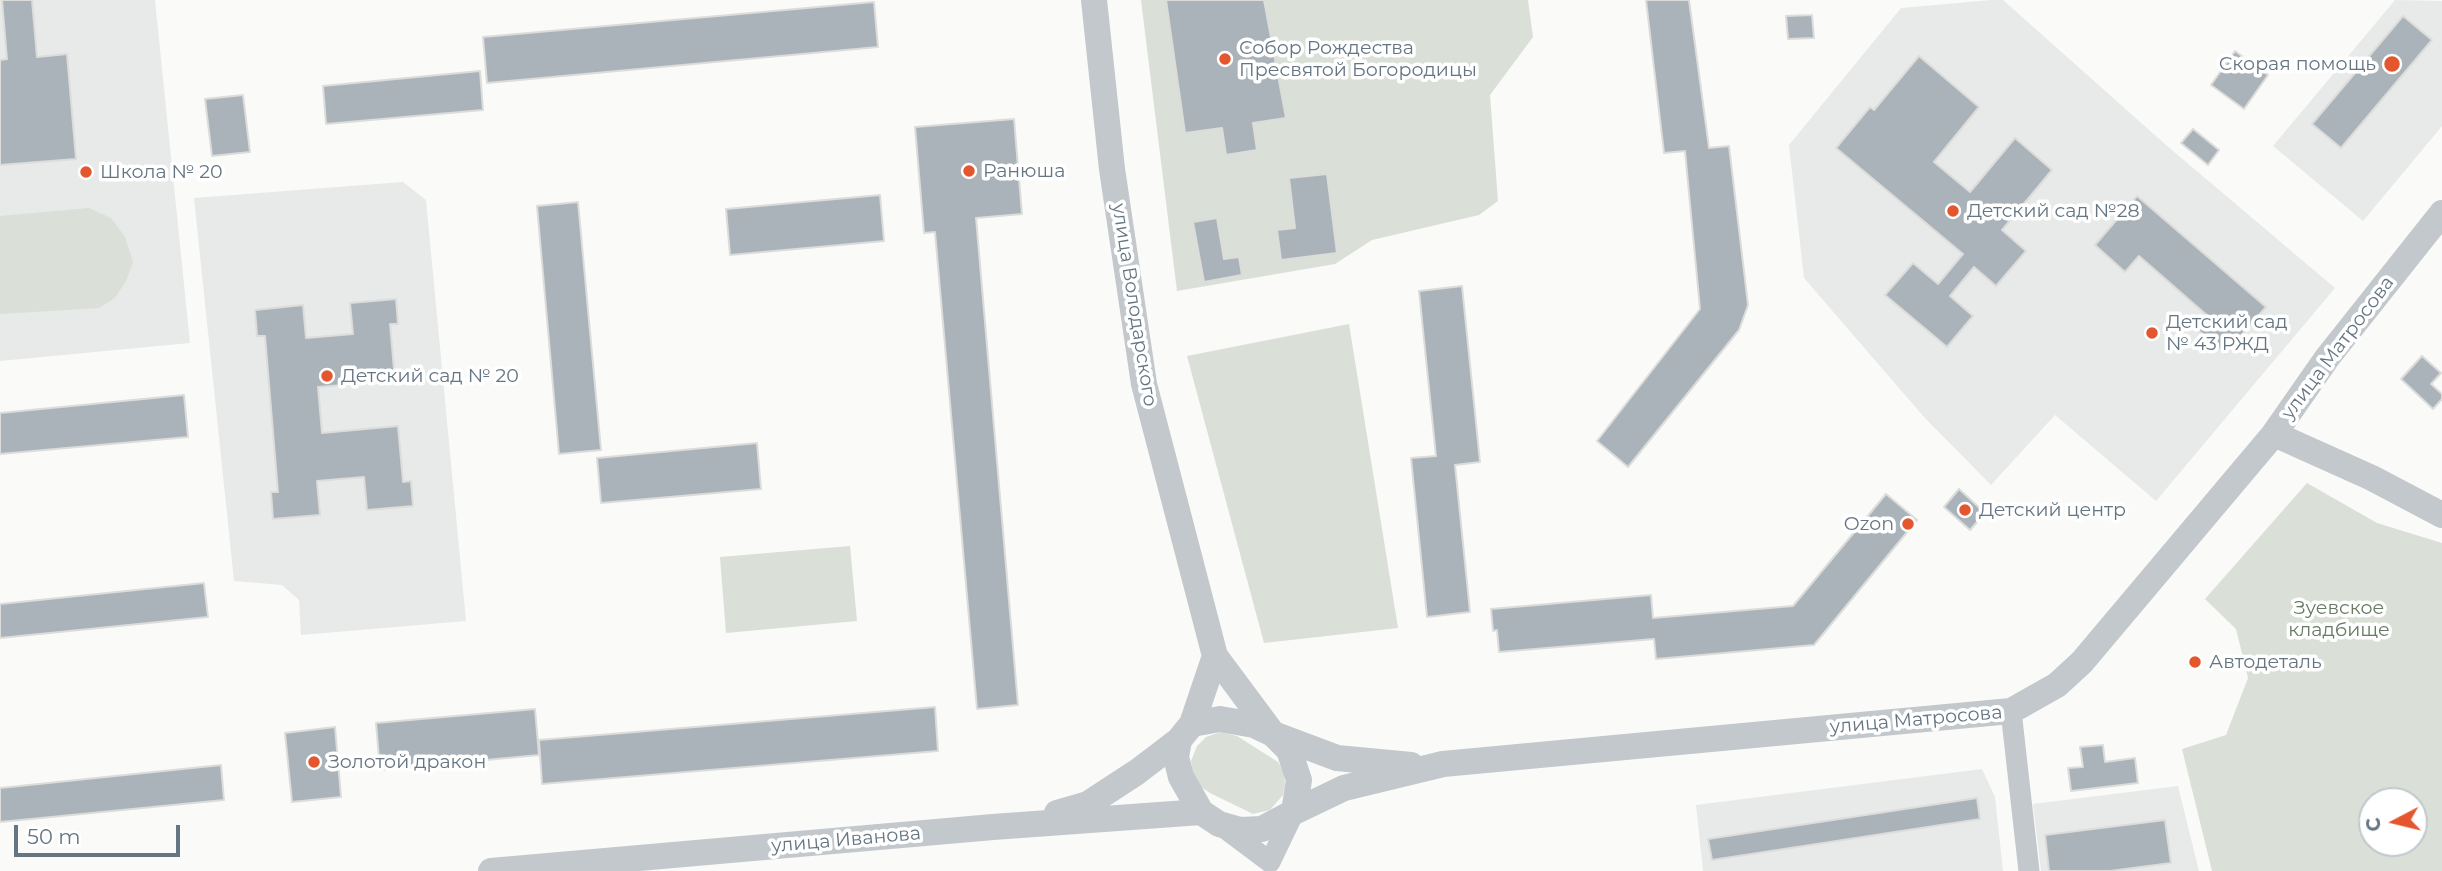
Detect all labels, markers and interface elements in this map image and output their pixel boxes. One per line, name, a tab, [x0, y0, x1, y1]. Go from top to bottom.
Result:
place label: Собор Рождества Пресвятой Богородицы	[1239, 37, 1477, 81]
marker: Собор Рождества Пресвятой Богородицы	[1217, 51, 1233, 67]
place label: Скорая помощь	[2219, 53, 2376, 75]
marker: Скорая помощь	[2382, 54, 2402, 74]
place label: Ранюша	[983, 160, 1065, 182]
place label: Школа № 20	[100, 161, 223, 183]
marker: Ранюша	[961, 163, 977, 179]
marker: Школа № 20	[78, 164, 94, 180]
place label: Детский сад №28	[1967, 200, 2140, 222]
street label: улица Володарского	[1107, 202, 1161, 408]
marker: Детский сад №28	[1945, 203, 1961, 219]
street label: улица Матросова	[2277, 272, 2399, 424]
place label: Детский сад № 43 РЖД	[2166, 311, 2288, 355]
marker: Детский сад № 43 РЖД	[2144, 325, 2160, 341]
place label: Детский сад № 20	[341, 365, 519, 387]
marker: Детский сад № 20	[319, 368, 335, 384]
place label: Детский центр	[1979, 499, 2126, 521]
marker: Детский центр	[1957, 502, 1973, 518]
place label: Ozon	[1844, 513, 1894, 535]
marker: Ozon	[1900, 516, 1916, 532]
park label: Зуевское кладбище	[2288, 597, 2390, 641]
place label: Автодеталь	[2209, 651, 2322, 673]
marker: Автодеталь	[2187, 654, 2203, 670]
street label: улица Матросова	[1829, 701, 2003, 739]
place label: Золотой дракон	[328, 751, 486, 773]
marker: Золотой дракон	[306, 754, 322, 770]
north arrow	[2358, 787, 2428, 857]
scale bar	[18, 812, 184, 856]
text: С	[2361, 816, 2386, 833]
street label: улица Иванова	[770, 822, 922, 858]
text: 50 m	[27, 824, 81, 849]

